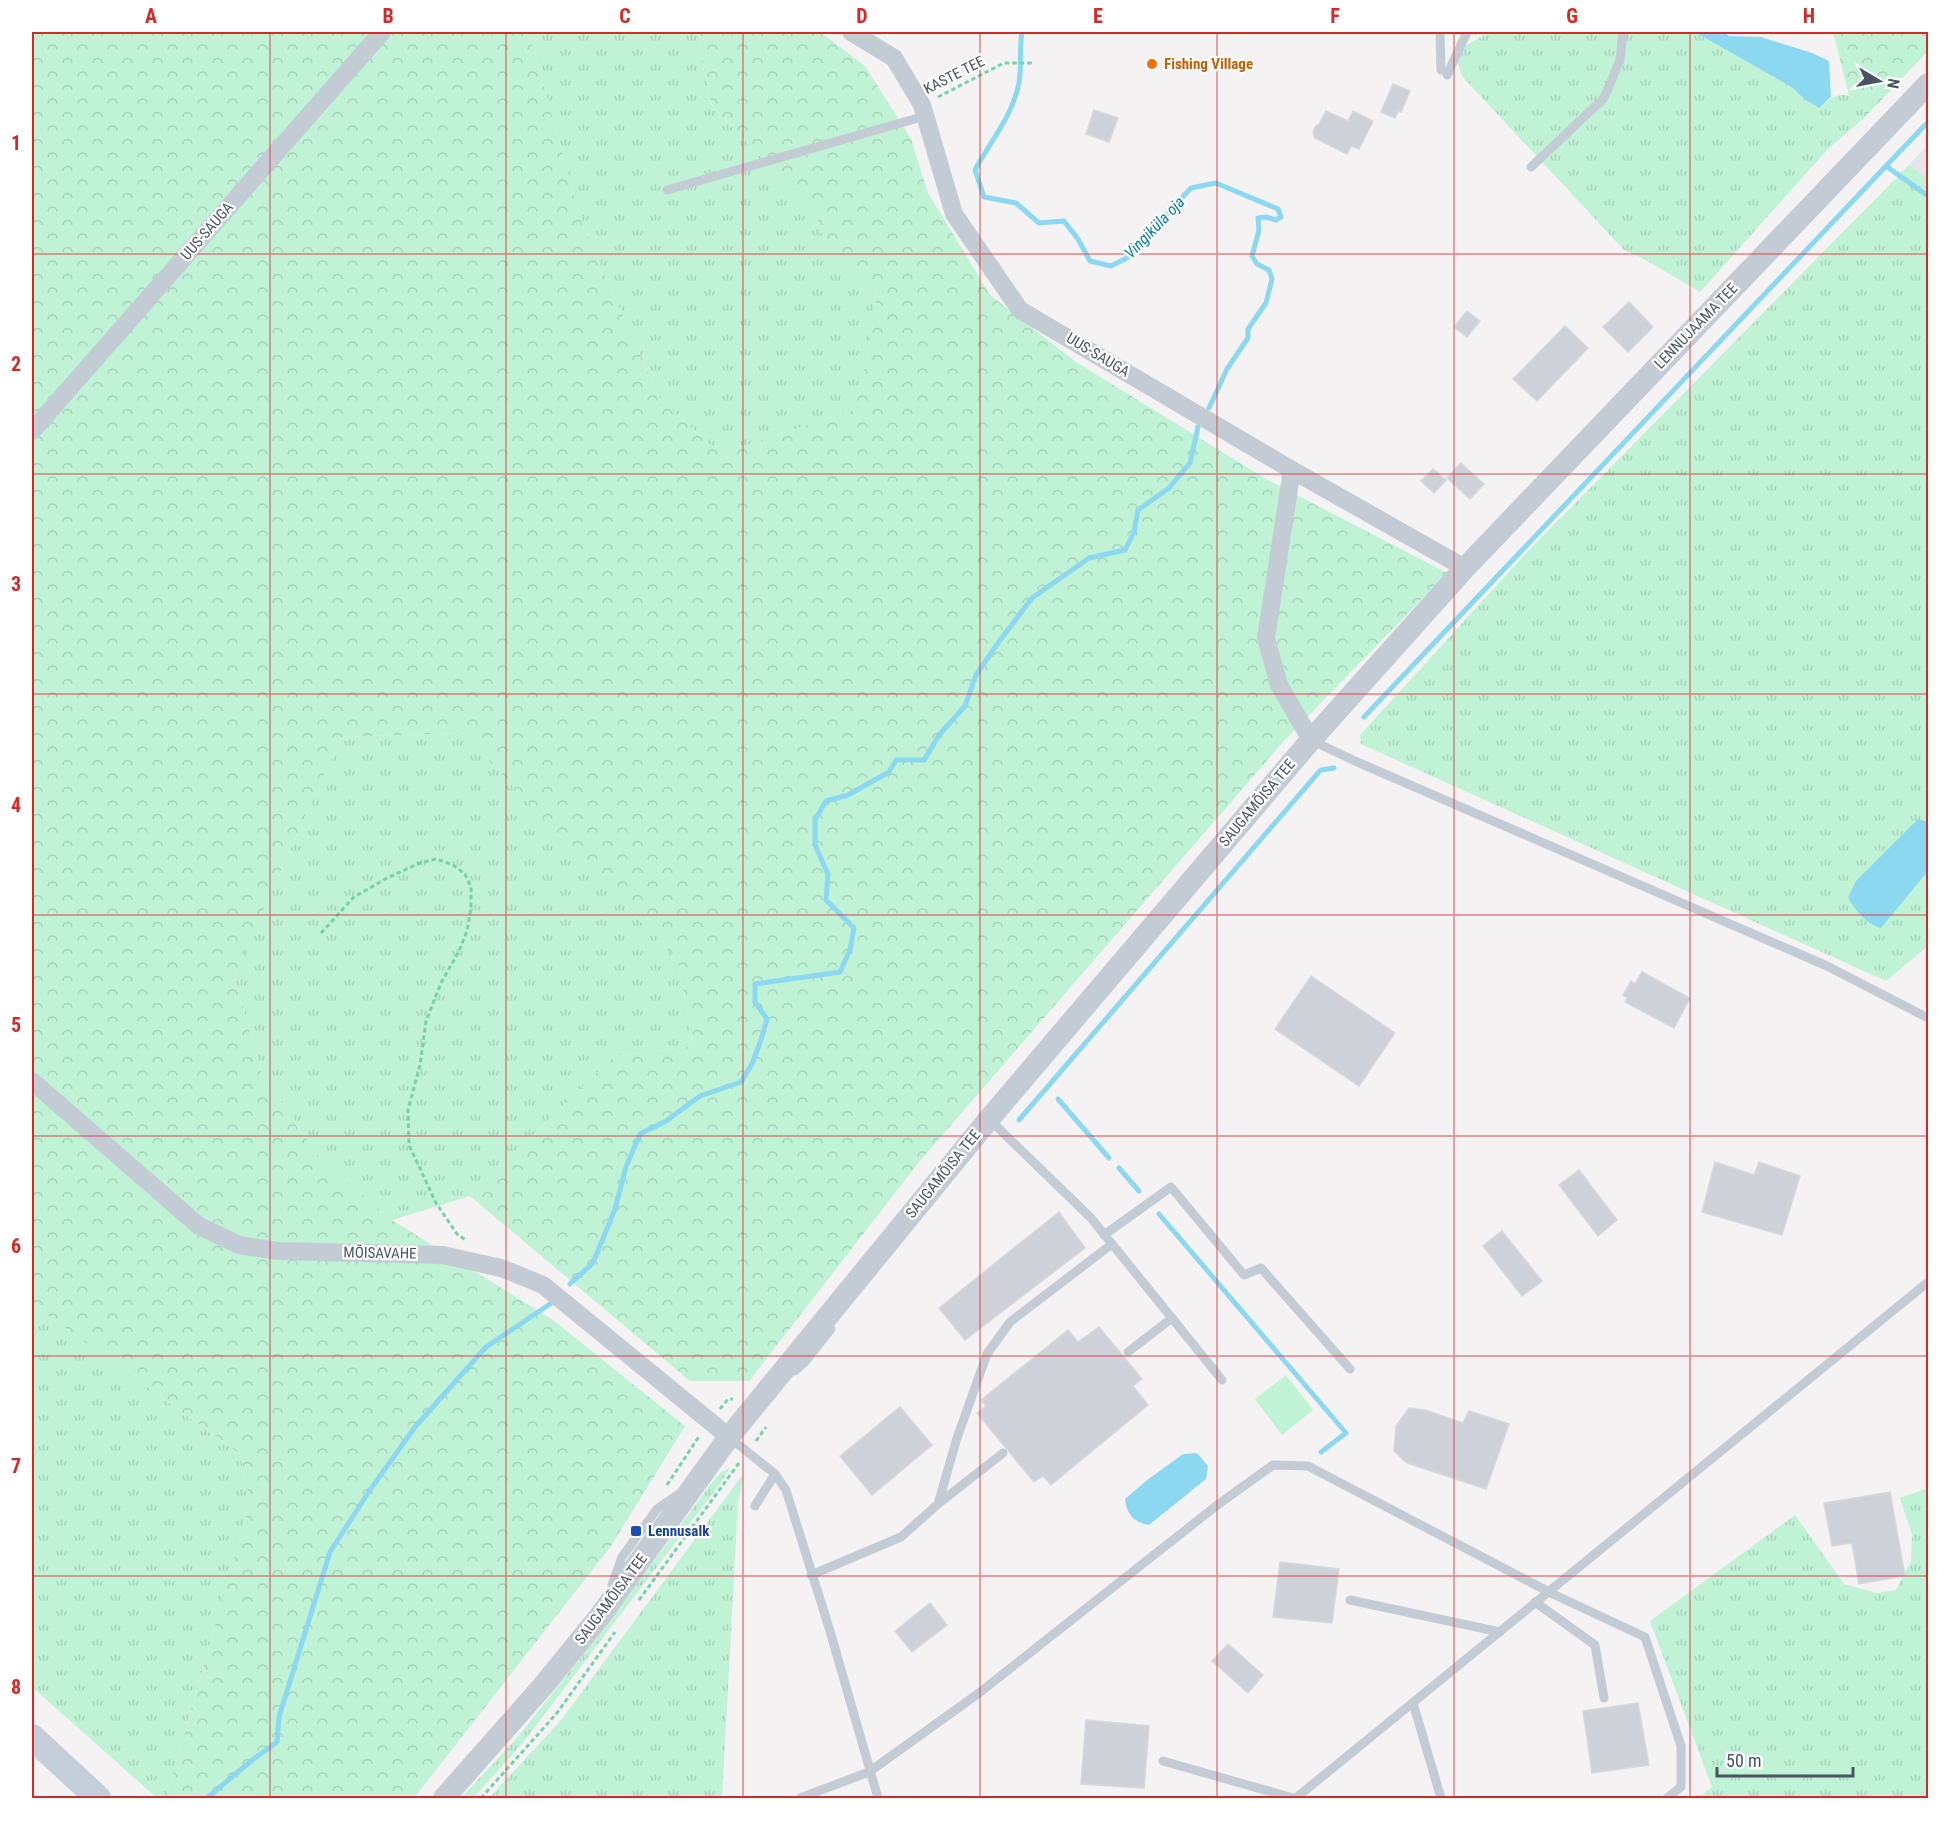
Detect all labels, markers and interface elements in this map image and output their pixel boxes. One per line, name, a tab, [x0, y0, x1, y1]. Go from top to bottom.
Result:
text: A	[145, 4, 157, 28]
text: B	[382, 4, 394, 28]
text: C	[619, 4, 631, 28]
text: D	[856, 4, 868, 28]
text: E	[1093, 4, 1103, 28]
text: F	[1330, 4, 1340, 28]
text: G	[1566, 4, 1578, 28]
text: H	[1803, 4, 1815, 28]
north arrow	[1849, 51, 1909, 111]
street label: KASTE TEE	[921, 52, 987, 98]
place label: Fishing Village	[1164, 55, 1253, 73]
marker: Fishing Village	[1145, 57, 1159, 71]
text: N	[1883, 77, 1903, 90]
text: 1	[11, 131, 21, 155]
water label: Vingiküla oja	[1120, 192, 1189, 262]
street label: UUS-SAUGA	[177, 198, 237, 264]
street label: LENNUJAAMA TEE	[1651, 279, 1741, 373]
street label: UUS-SAUGA	[1063, 329, 1133, 381]
text: 2	[11, 352, 21, 376]
text: 3	[11, 572, 21, 596]
street label: SAUGAMÕISA TEE	[1215, 756, 1299, 850]
text: 4	[11, 793, 21, 817]
text: 5	[11, 1013, 21, 1037]
street label: SAUGAMÕISA TEE	[902, 1126, 984, 1222]
text: 6	[11, 1234, 21, 1258]
street label: MÕISAVAHE	[343, 1243, 417, 1263]
text: 7	[11, 1454, 21, 1478]
place label: Lennusalk	[648, 1522, 710, 1540]
marker: Lennusalk	[629, 1524, 643, 1538]
street label: SAUGAMÕISA TEE	[571, 1550, 651, 1648]
text: 8	[11, 1675, 21, 1699]
scale bar	[1717, 1740, 1854, 1778]
text: 50 m	[1726, 1750, 1761, 1771]

